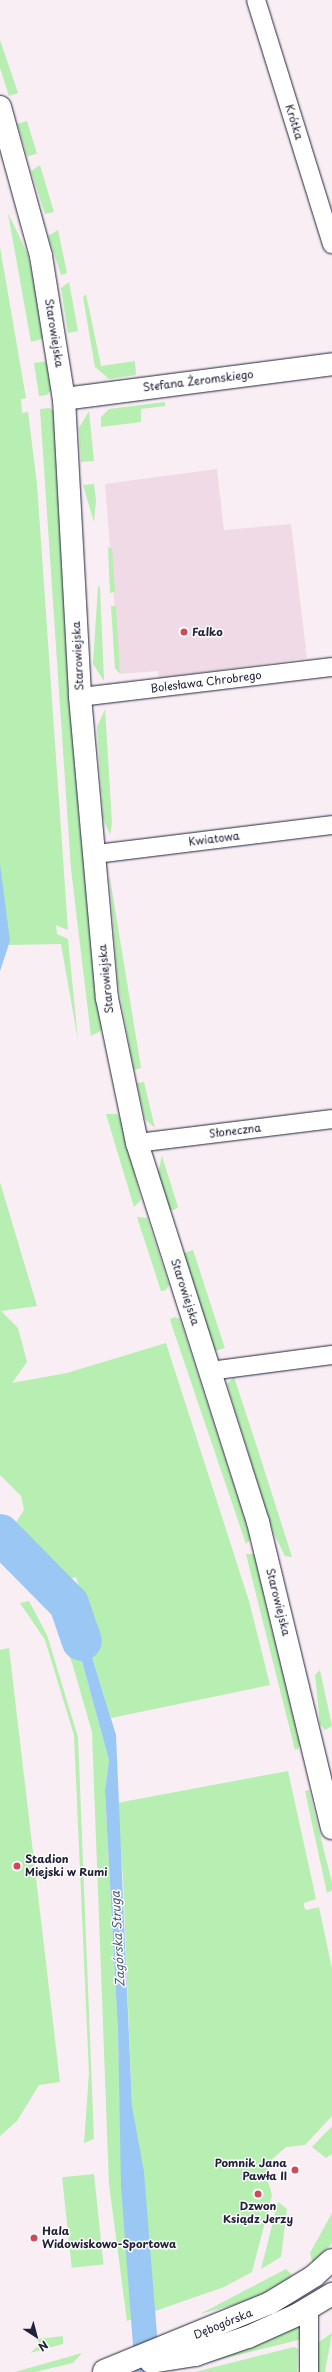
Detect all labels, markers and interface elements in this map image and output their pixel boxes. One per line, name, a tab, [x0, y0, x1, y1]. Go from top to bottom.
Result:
street label: Krótka	[282, 103, 306, 141]
street label: Starowiejska	[42, 298, 66, 368]
street label: Stefana Żeromskiego	[142, 368, 254, 394]
street label: Starowiejska	[70, 621, 86, 691]
place label: Falko	[192, 625, 223, 639]
marker: Falko	[179, 627, 189, 637]
street label: Bolesława Chrobrego	[150, 669, 262, 695]
street label: Kwiatowa	[188, 829, 240, 849]
street label: Starowiejska	[96, 944, 116, 1014]
street label: Słoneczna	[208, 1121, 262, 1141]
street label: Starowiejska	[168, 1257, 202, 1327]
street label: Starowiejska	[263, 1567, 293, 1637]
place label: Stadion Miejski w Rumi	[25, 1853, 108, 1879]
marker: Stadion Miejski w Rumi	[12, 1861, 22, 1871]
water label: Zagórska Struga	[108, 1890, 128, 1988]
place label: Pomnik Jana Pawła II	[214, 2157, 287, 2183]
marker: Pomnik Jana Pawła II	[290, 2165, 300, 2175]
marker: Dzwon Ksiądz Jerzy	[253, 2189, 263, 2199]
place label: Dzwon Ksiądz Jerzy	[223, 2200, 293, 2226]
place label: Hala Widowiskowo-Sportowa	[42, 2225, 176, 2251]
marker: Hala Widowiskowo-Sportowa	[29, 2233, 39, 2243]
street label: Dębogórska	[192, 2306, 254, 2342]
north arrow	[16, 2316, 56, 2356]
text: N	[35, 2337, 52, 2356]

